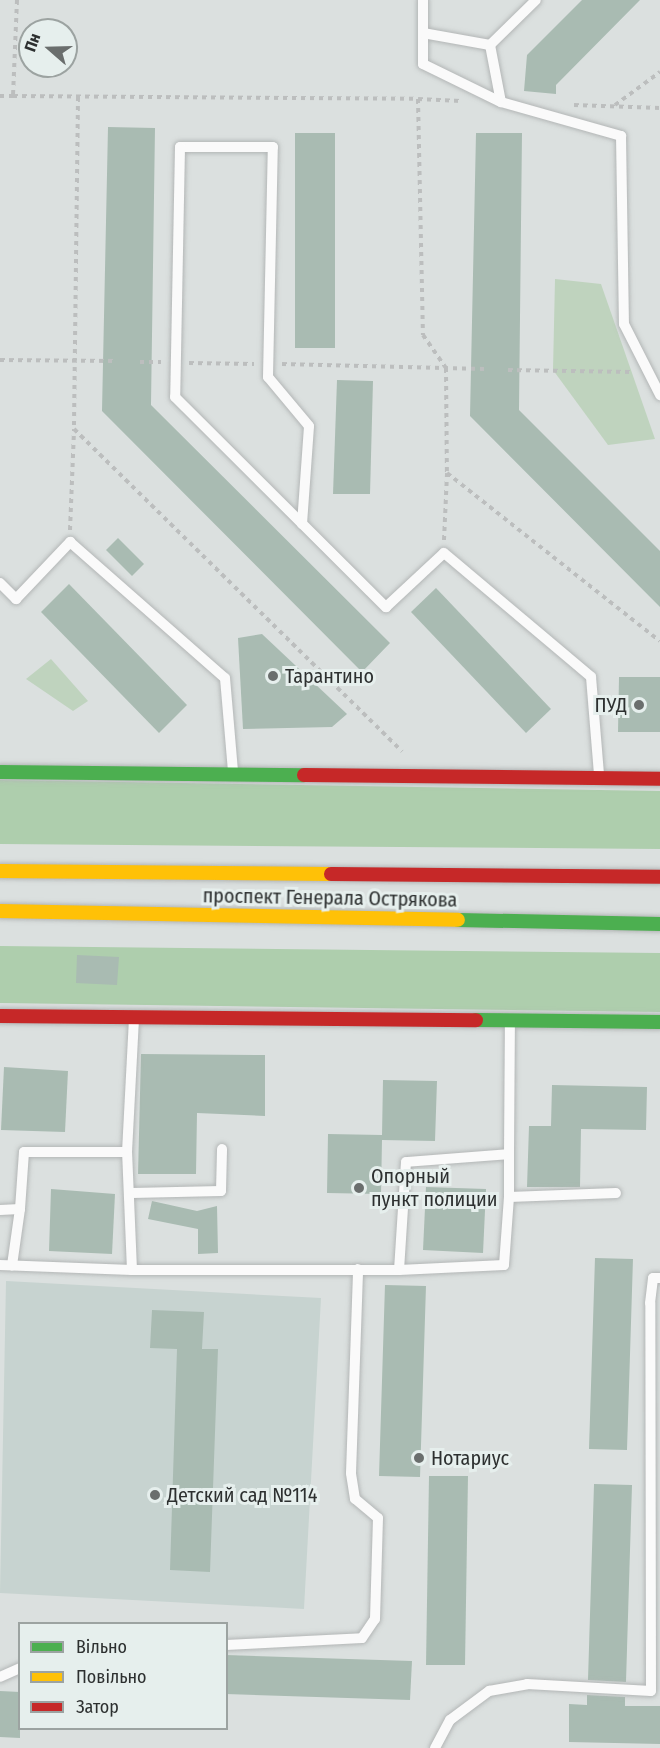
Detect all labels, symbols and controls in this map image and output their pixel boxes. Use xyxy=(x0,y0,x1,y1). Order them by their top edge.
north arrow xyxy=(18,18,78,78)
text: Пн xyxy=(20,31,45,54)
place label: Тарантино xyxy=(285,664,374,688)
marker: Тарантино xyxy=(266,669,280,683)
place label: ПУД xyxy=(595,693,627,717)
marker: ПУД xyxy=(632,698,646,712)
street label: проспект Генерала Острякова xyxy=(202,884,458,912)
place label: Опорный пункт полиции xyxy=(371,1164,497,1211)
marker: Опорный пункт полиции xyxy=(352,1181,366,1195)
place label: Нотариус xyxy=(431,1446,509,1470)
marker: Нотариус xyxy=(412,1451,426,1465)
place label: Детский сад №114 xyxy=(167,1483,317,1507)
marker: Детский сад №114 xyxy=(148,1488,162,1502)
legend xyxy=(18,1622,228,1730)
text: Вільно xyxy=(76,1636,127,1658)
text: Повільно xyxy=(76,1666,147,1688)
text: Затор xyxy=(76,1696,119,1718)

